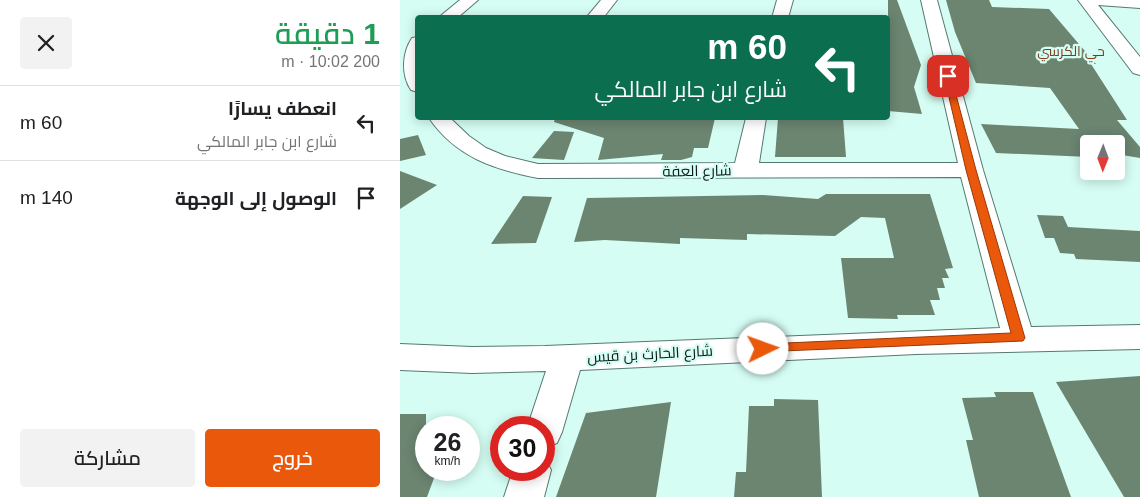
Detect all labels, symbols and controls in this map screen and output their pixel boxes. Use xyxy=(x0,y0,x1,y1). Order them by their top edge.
button: close xyxy=(20,17,72,69)
text: 1 دقيقة xyxy=(275,17,380,50)
text: 60 m xyxy=(707,27,787,66)
icon: left xyxy=(805,35,870,100)
district label: حي الكرسي xyxy=(1037,43,1105,63)
text: 200 m · 10:02 xyxy=(281,53,380,70)
pin xyxy=(927,55,969,97)
icon: arrive xyxy=(934,62,962,90)
text: شارع ابن جابر المالكي xyxy=(594,77,787,102)
text: انعطف يسارًا xyxy=(228,98,337,119)
icon: left xyxy=(352,109,380,137)
text: 60 m xyxy=(20,112,62,133)
text: شارع ابن جابر المالكي xyxy=(197,133,337,150)
north arrow xyxy=(1080,135,1125,180)
map controls xyxy=(1080,135,1125,180)
street label: شارع العفة xyxy=(662,161,732,183)
icon: arrive xyxy=(352,184,380,212)
text: 140 m xyxy=(20,187,73,208)
text: الوصول إلى الوجهة xyxy=(175,188,337,209)
position arrow xyxy=(736,322,788,374)
street label: شارع الحارث بن قيس xyxy=(587,342,713,368)
speed limit sign: 30 xyxy=(490,416,555,481)
text: 26 xyxy=(434,428,461,456)
button: مشاركة xyxy=(20,429,195,487)
button: خروج xyxy=(205,429,380,487)
text: km/h xyxy=(434,454,461,468)

